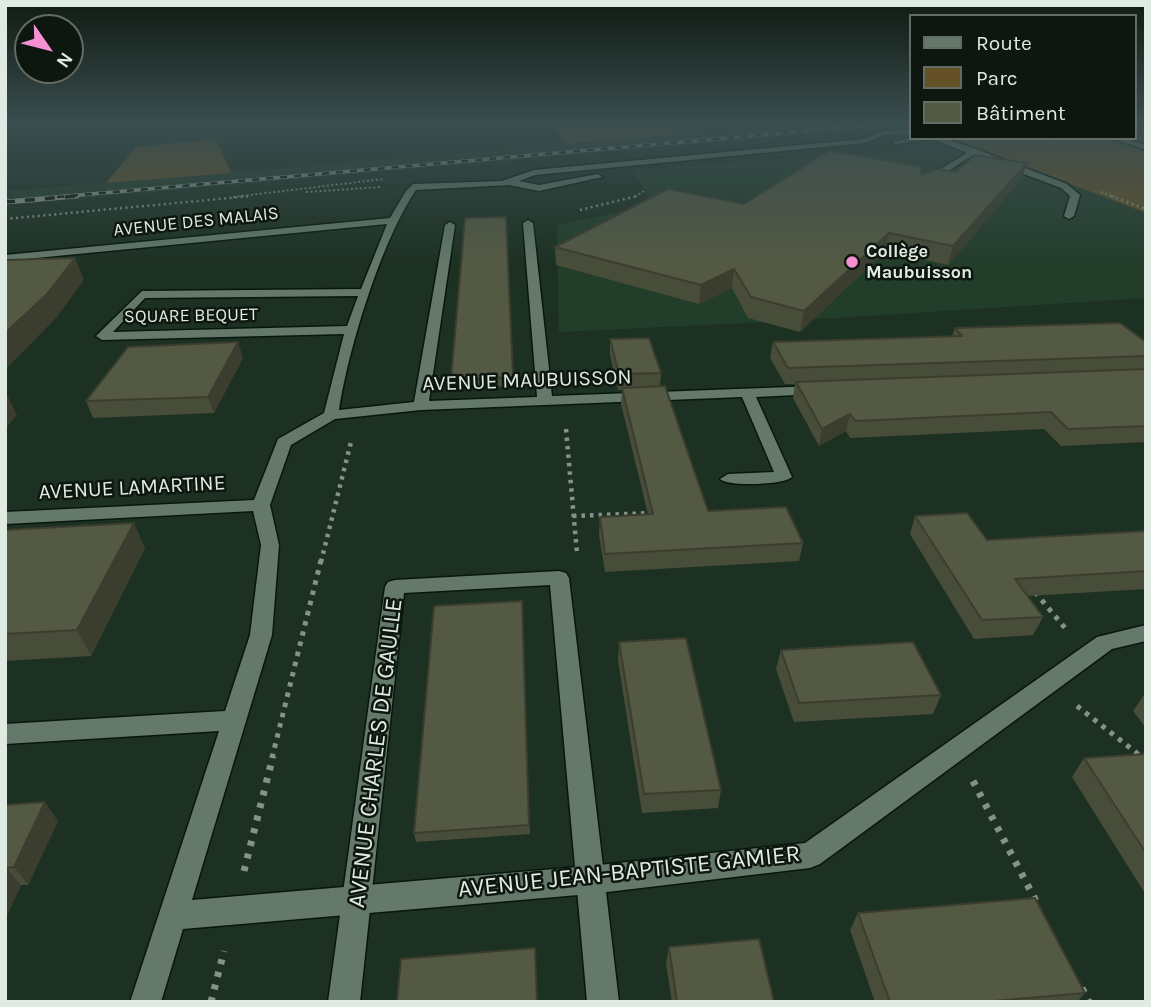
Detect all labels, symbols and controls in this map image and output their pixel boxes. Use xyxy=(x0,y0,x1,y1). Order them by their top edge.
north arrow xyxy=(14,14,84,84)
legend xyxy=(909,14,1137,140)
text: Route xyxy=(976,31,1032,55)
text: N xyxy=(52,48,77,72)
text: Parc xyxy=(976,66,1018,90)
text: Bâtiment xyxy=(976,101,1066,125)
street label: AVENUE DES MALAIS xyxy=(112,203,280,241)
place label: Collège Maubuisson xyxy=(866,241,972,284)
marker: Collège Maubuisson xyxy=(844,254,860,270)
street label: SQUARE BEQUET xyxy=(124,304,258,328)
street label: AVENUE MAUBUISSON xyxy=(422,365,632,397)
street label: AVENUE LAMARTINE xyxy=(38,471,226,505)
street label: AVENUE CHARLES DE GAULLE xyxy=(343,597,409,909)
street label: AVENUE JEAN-BAPTISTE GAMIER xyxy=(456,840,802,904)

